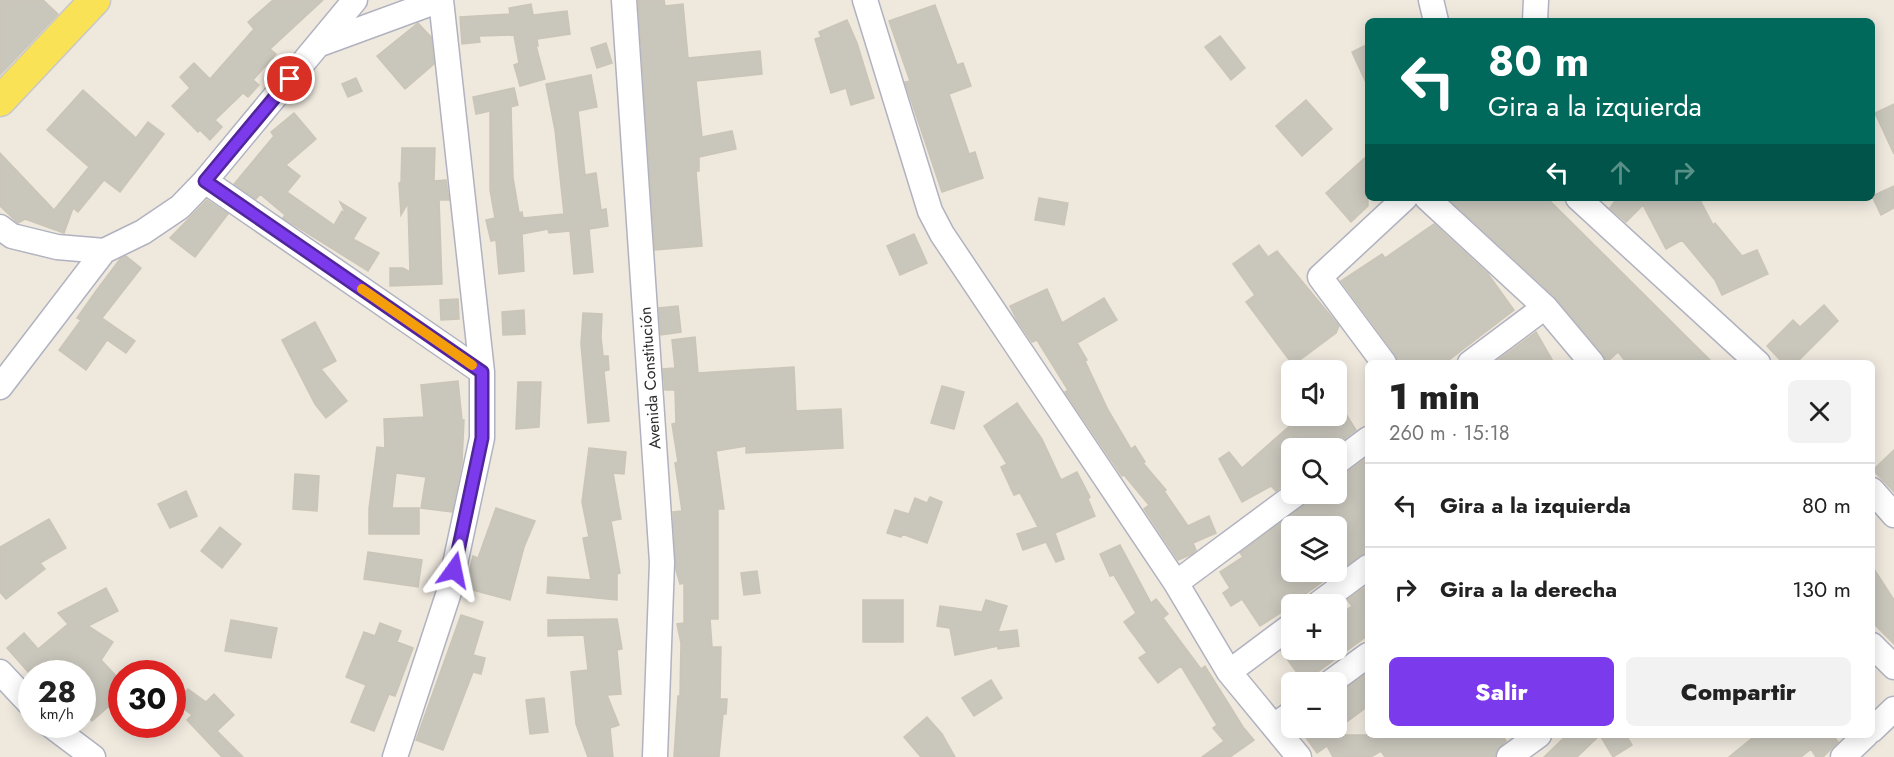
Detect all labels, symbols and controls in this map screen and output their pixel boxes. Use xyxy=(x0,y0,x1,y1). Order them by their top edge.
text: 80 m xyxy=(1488,31,1589,92)
icon: left xyxy=(1389,42,1467,120)
pin xyxy=(264,53,315,104)
icon: arrive xyxy=(273,62,306,95)
text: Gira a la izquierda xyxy=(1488,87,1702,126)
icon: left xyxy=(1541,156,1574,189)
icon: ahead xyxy=(1604,156,1637,189)
icon: right xyxy=(1667,156,1700,189)
street label: Avenida Constitución xyxy=(634,306,666,450)
map controls xyxy=(1281,360,1347,738)
button: sound xyxy=(1281,360,1347,426)
text: 1 min xyxy=(1389,370,1480,422)
button: close xyxy=(1788,380,1851,443)
text: 260 m · 15:18 xyxy=(1389,419,1510,448)
button: search xyxy=(1281,438,1347,504)
icon: left xyxy=(1389,489,1422,522)
text: Gira a la izquierda xyxy=(1440,489,1631,521)
text: 80 m xyxy=(1802,489,1851,521)
button: layers xyxy=(1281,516,1347,582)
position arrow xyxy=(422,538,486,602)
icon: right xyxy=(1389,573,1422,606)
text: Gira a la derecha xyxy=(1440,573,1617,605)
text: 130 m xyxy=(1792,573,1851,605)
button: + xyxy=(1281,594,1347,660)
button: Salir xyxy=(1389,657,1614,726)
button: Compartir xyxy=(1626,657,1851,726)
speed limit sign: 30 xyxy=(108,660,186,738)
text: 28 xyxy=(38,670,76,713)
button: − xyxy=(1281,672,1347,738)
text: km/h xyxy=(40,703,74,725)

